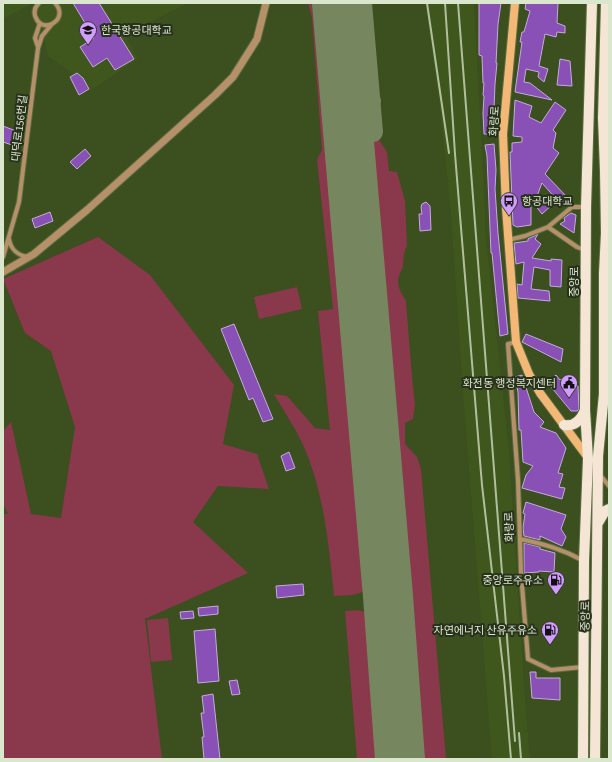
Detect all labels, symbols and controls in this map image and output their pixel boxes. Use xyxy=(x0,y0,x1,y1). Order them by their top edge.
school or university icon: 한국항공대학교 xyxy=(78,20,98,45)
place label: 한국항공대학교 xyxy=(101,23,172,38)
street label: 대덕로156번길 xyxy=(8,94,31,162)
street label: 화랑로 xyxy=(486,105,503,137)
bus stop icon: 항공대학교 xyxy=(499,191,519,216)
place label: 항공대학교 xyxy=(522,194,573,209)
street label: 중앙로 xyxy=(567,267,582,297)
public building icon: 화전동 행정복지센터 xyxy=(559,373,579,398)
place label: 화전동 행정복지센터 xyxy=(463,376,556,391)
street label: 화랑로 xyxy=(501,512,518,542)
fuel station icon: 중앙로주유소 xyxy=(546,570,566,595)
place label: 중앙로주유소 xyxy=(482,573,543,588)
street label: 중앙로 xyxy=(578,601,593,631)
fuel station icon: 자연에너지 산유주유소 xyxy=(540,620,560,645)
place label: 자연에너지 산유주유소 xyxy=(434,623,537,638)

